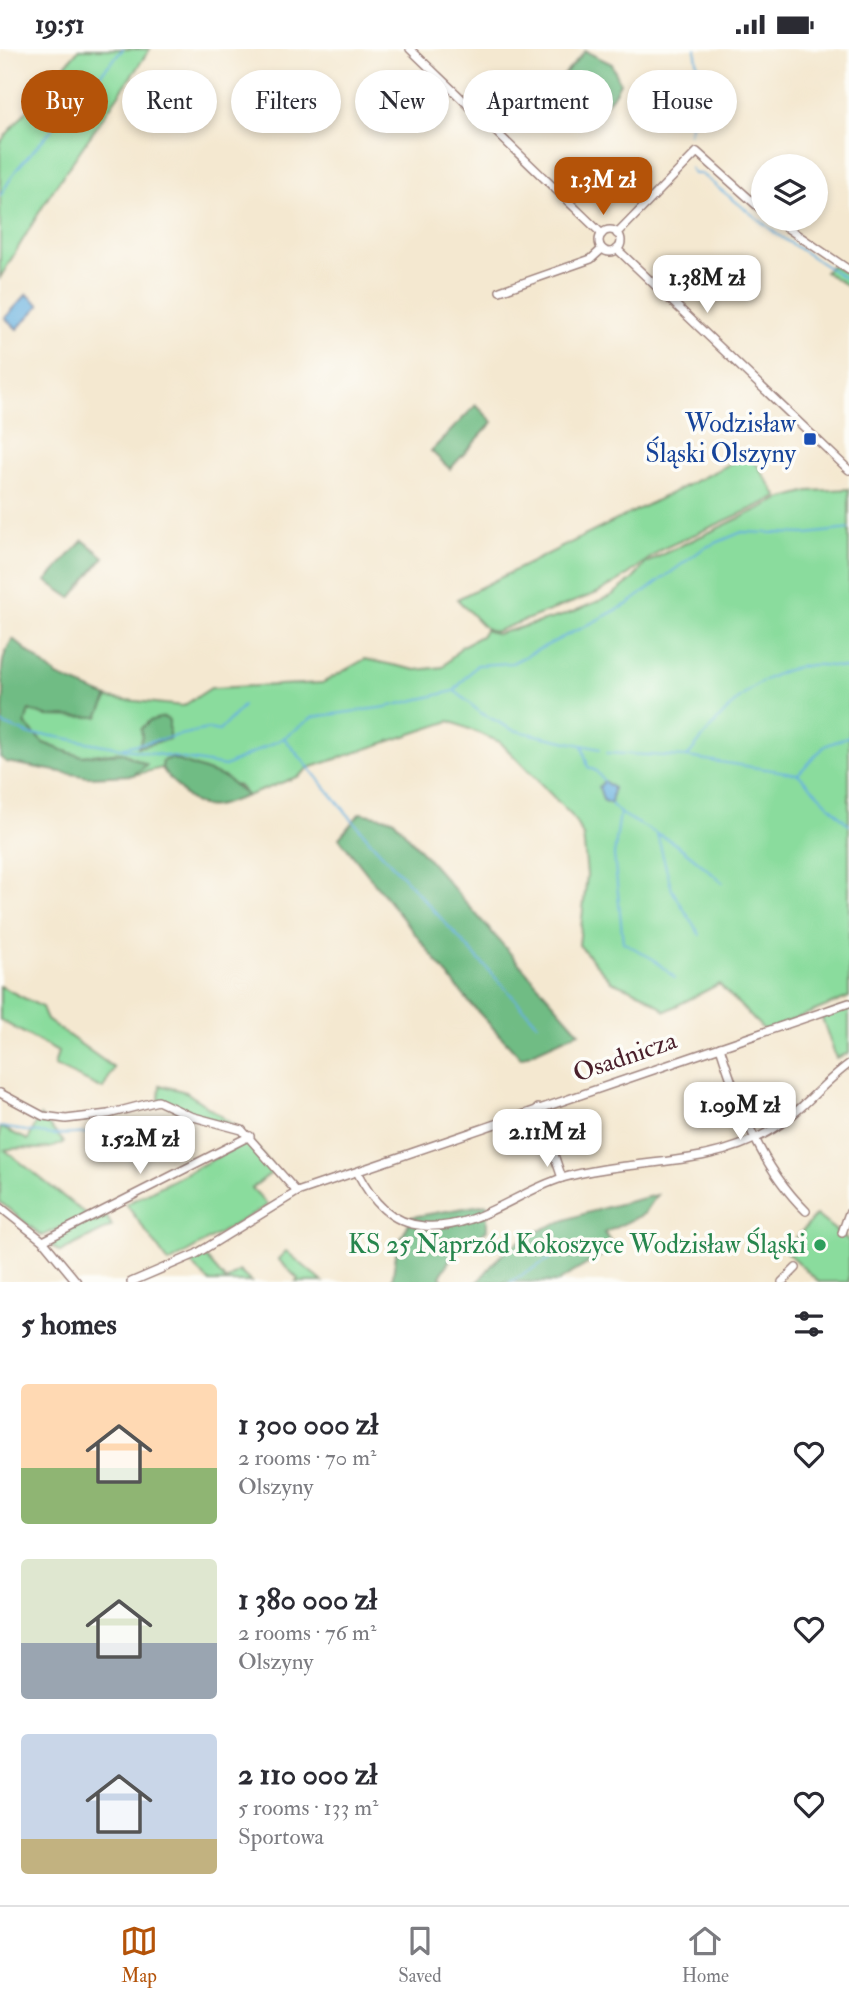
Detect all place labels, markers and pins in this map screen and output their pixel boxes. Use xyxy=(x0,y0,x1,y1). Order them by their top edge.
pin: 1.3M zł xyxy=(538,157,668,217)
pin: 1.38M zł xyxy=(635,255,779,315)
place label: Wodzisław Śląski Olszyny xyxy=(645,408,797,470)
marker: Wodzisław Śląski Olszyny xyxy=(802,431,818,447)
pin: 1.09M zł xyxy=(668,1083,812,1142)
pin: 2.11M zł xyxy=(475,1109,619,1169)
pin: 1.52M zł xyxy=(68,1117,212,1176)
place label: KS 25 Naprzód Kokoszyce Wodzisław Śląski xyxy=(348,1227,806,1262)
marker: KS 25 Naprzód Kokoszyce Wodzisław Śląski xyxy=(812,1237,828,1253)

